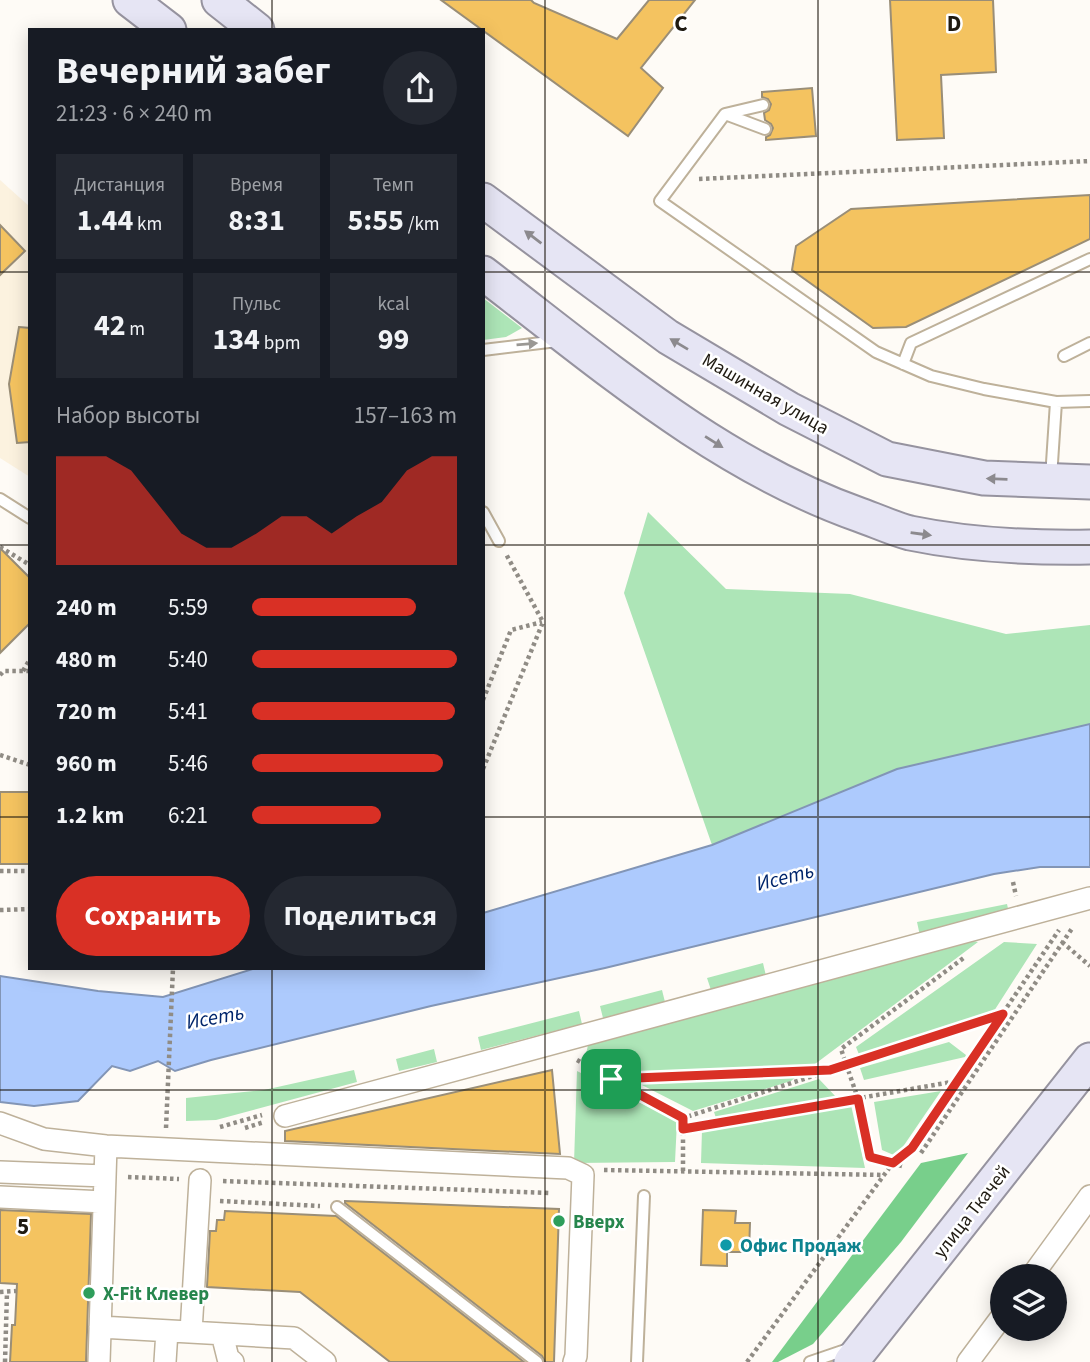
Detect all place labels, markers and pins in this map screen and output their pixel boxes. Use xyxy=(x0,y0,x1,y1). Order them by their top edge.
pin xyxy=(581,1049,641,1109)
place label: Вверх xyxy=(573,1209,625,1236)
marker: Вверх xyxy=(551,1213,567,1229)
place label: Офис Продаж xyxy=(740,1233,862,1260)
marker: Офис Продаж xyxy=(718,1237,734,1253)
place label: X-Fit Клевер xyxy=(103,1281,209,1308)
marker: X-Fit Клевер xyxy=(81,1285,97,1301)

